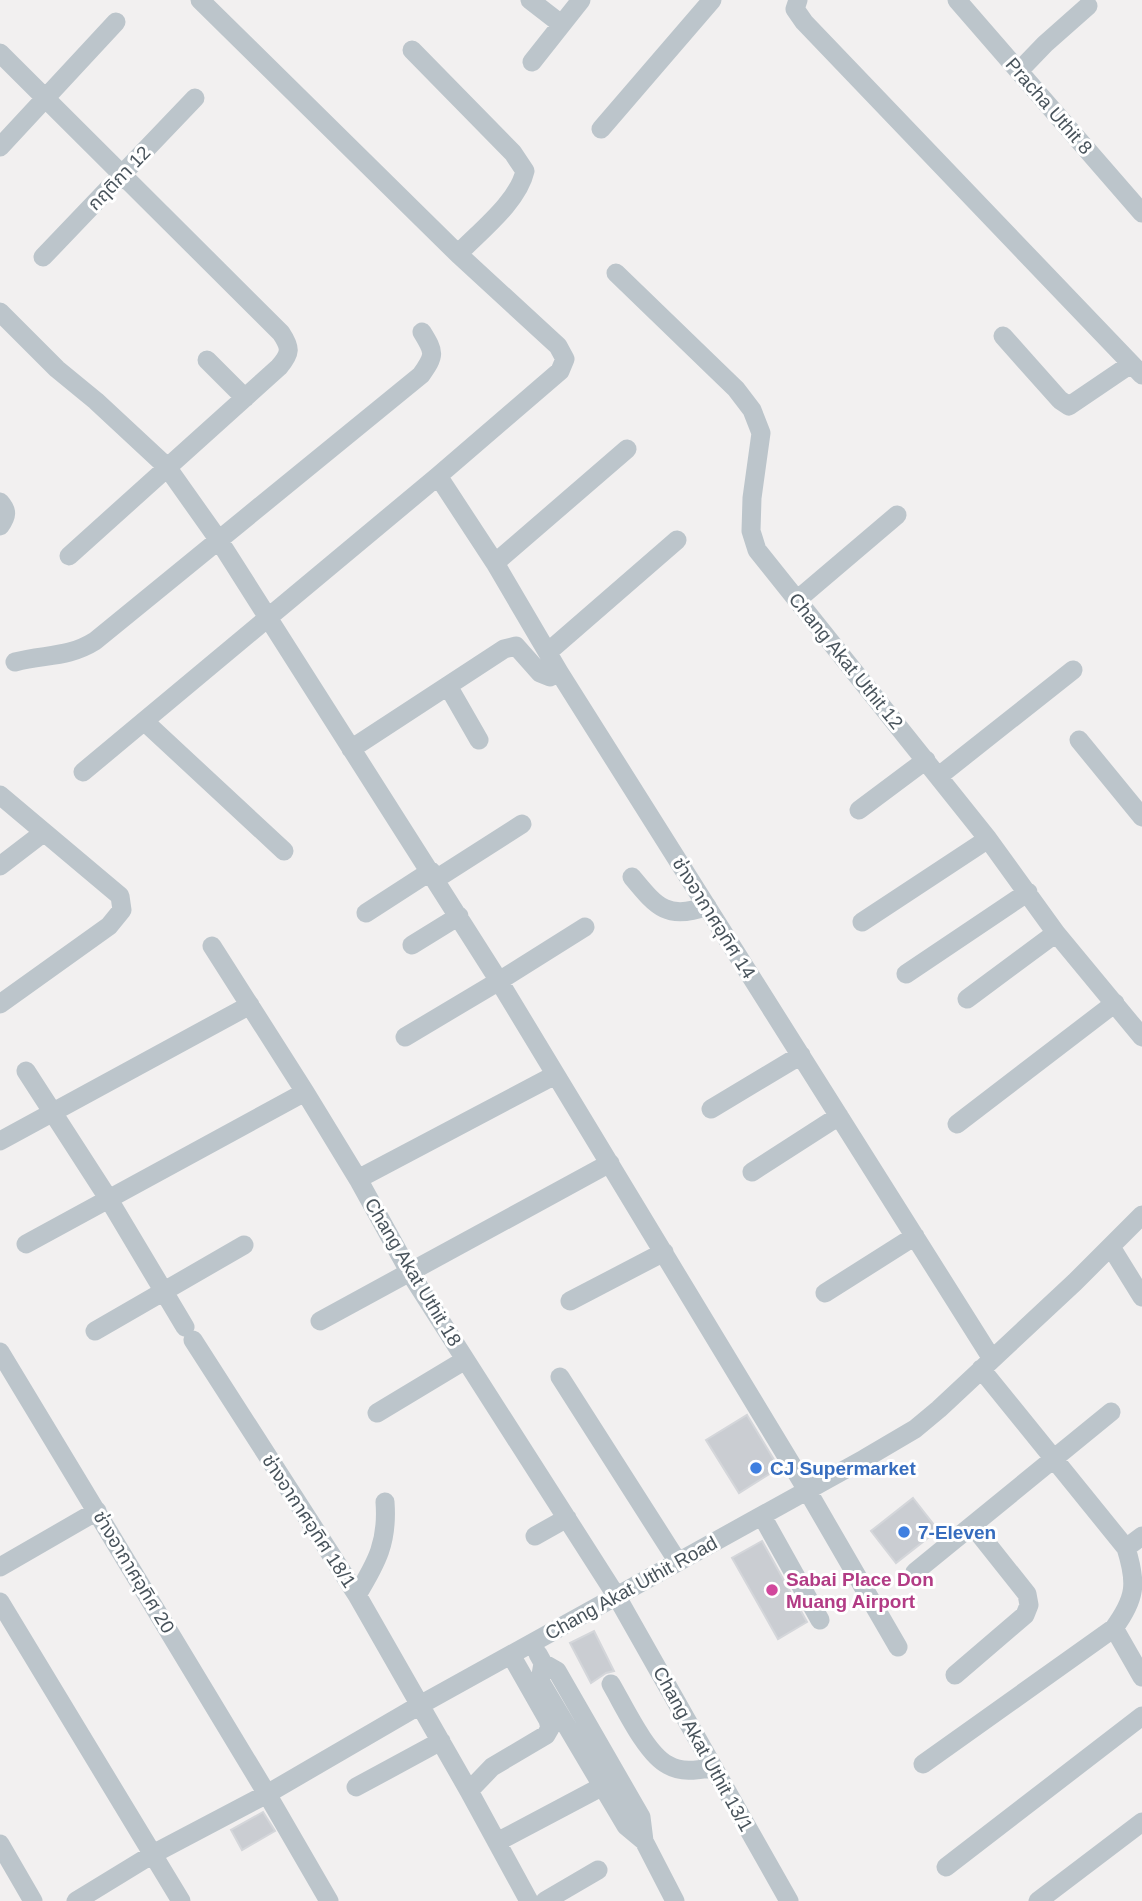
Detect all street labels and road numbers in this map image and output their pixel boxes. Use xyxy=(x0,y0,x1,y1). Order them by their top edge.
street label: Pracha Uthit 8 xyxy=(1002,54,1096,158)
street label: กฤติกา 12 xyxy=(84,142,154,214)
street label: Chang Akat Uthit 12 xyxy=(785,589,907,733)
street label: ช่างอากาศอุทิศ 14 xyxy=(667,853,761,983)
street label: Chang Akat Uthit 18 xyxy=(360,1194,466,1350)
street label: ช่างอากาศอุทิศ 18/1 xyxy=(257,1450,361,1592)
street label: ช่างอากาศอุทิศ 20 xyxy=(88,1507,180,1637)
street label: Chang Akat Uthit Road xyxy=(541,1532,721,1644)
street label: Chang Akat Uthit 13/1 xyxy=(649,1663,757,1835)

